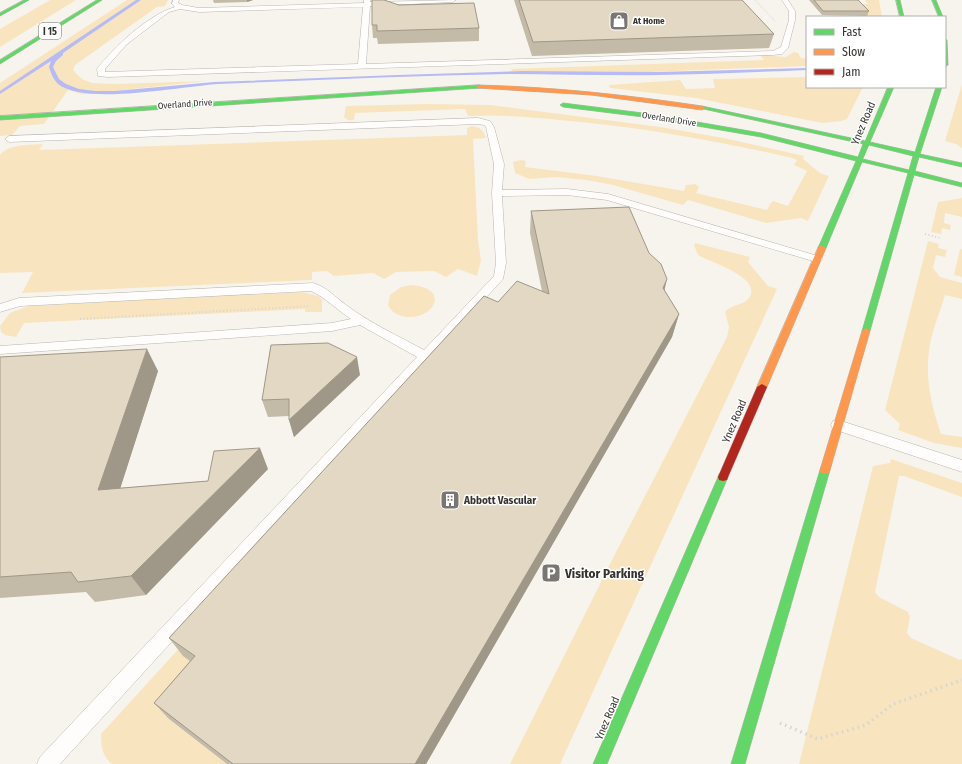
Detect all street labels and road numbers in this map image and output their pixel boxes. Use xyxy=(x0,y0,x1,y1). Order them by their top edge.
road number: I 15 xyxy=(39,23,61,39)
street label: Overland Drive xyxy=(157,97,213,111)
street label: Ynez Road xyxy=(849,100,878,147)
street label: Overland Drive xyxy=(641,110,697,128)
street label: Ynez Road xyxy=(720,398,749,445)
street label: Ynez Road xyxy=(593,695,622,742)

